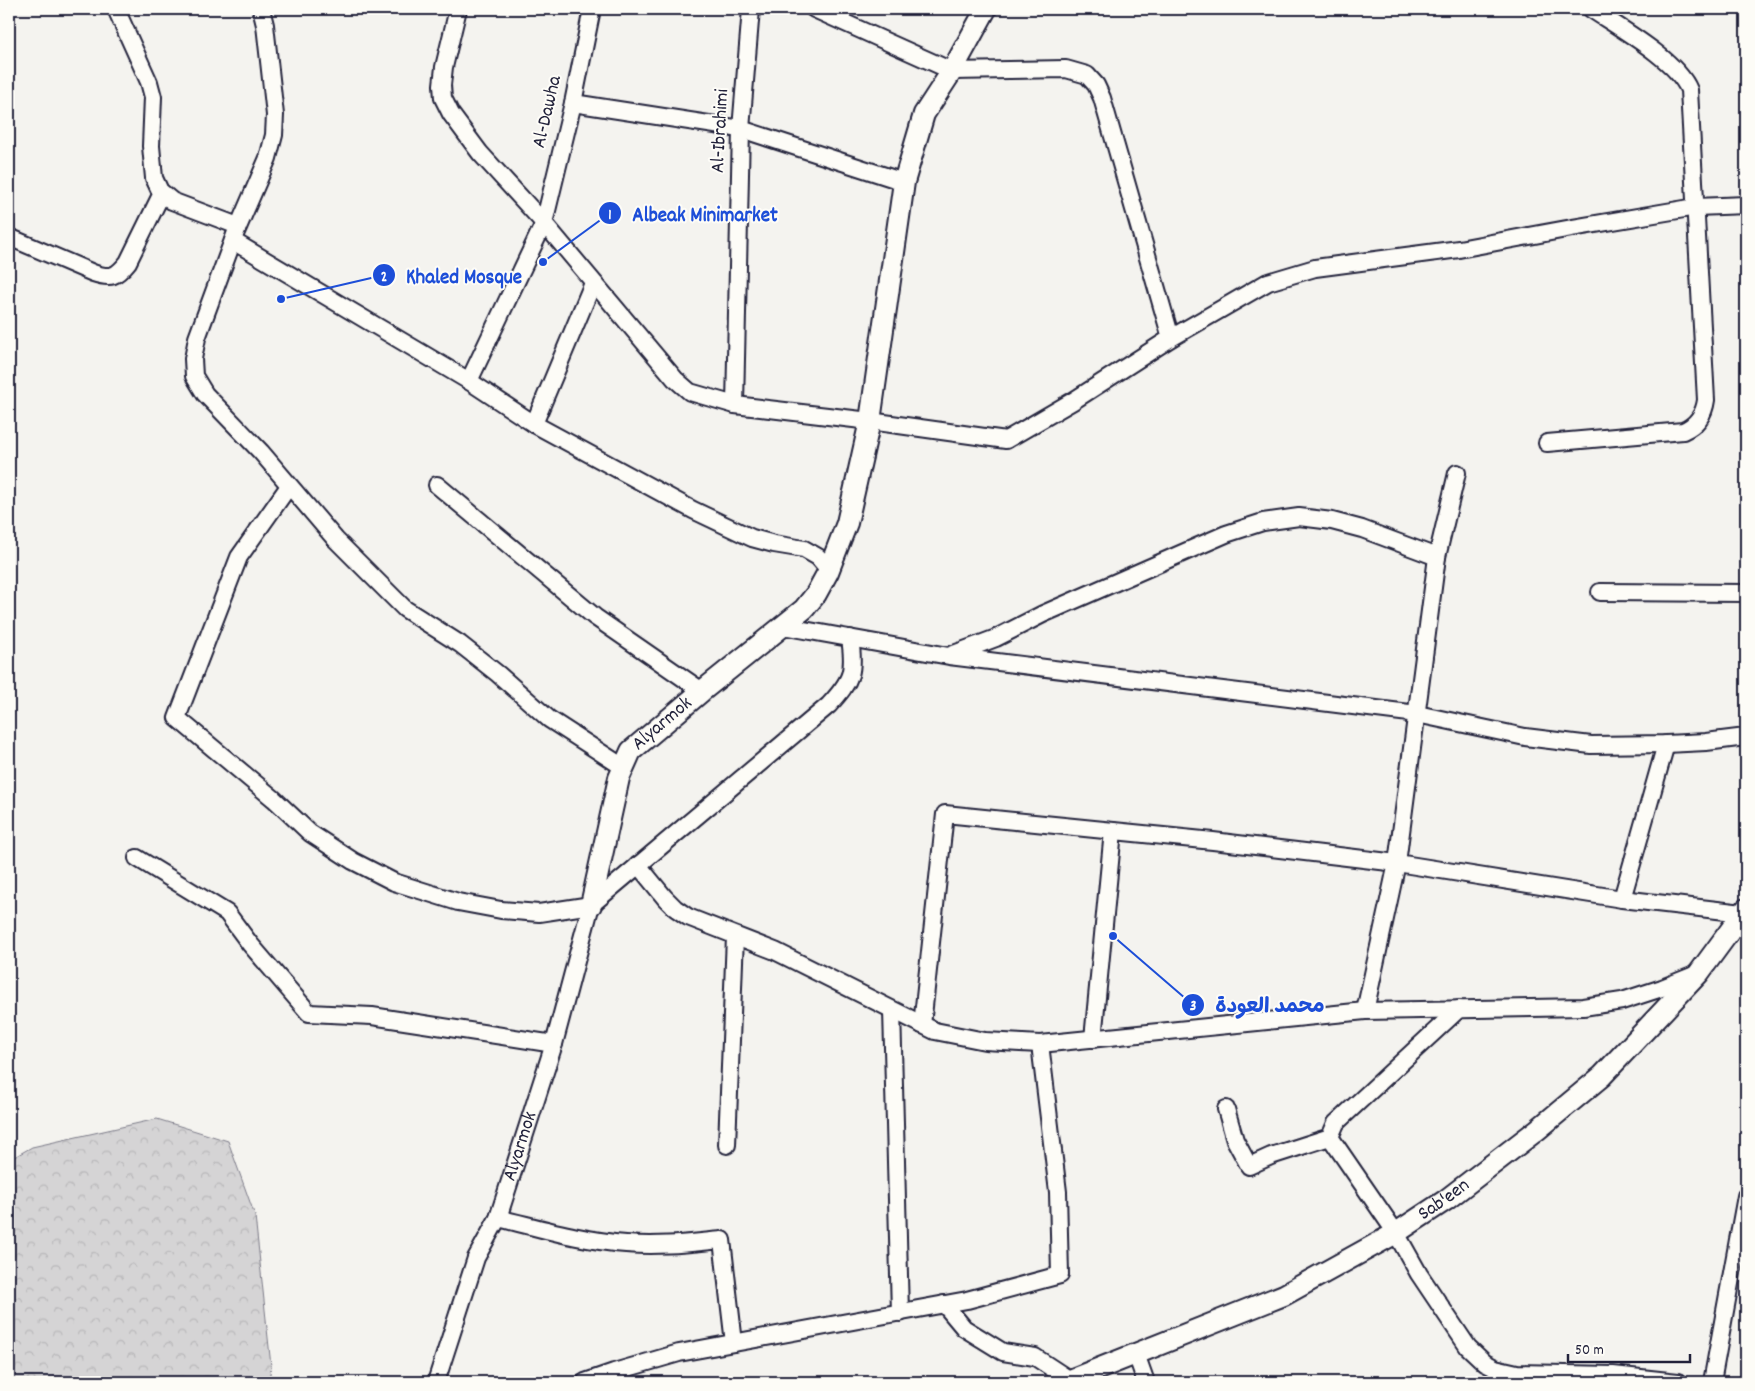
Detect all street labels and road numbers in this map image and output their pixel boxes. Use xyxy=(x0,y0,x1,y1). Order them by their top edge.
street label: Al-Dawha xyxy=(526,72,570,151)
street label: Al-Ibrahimi xyxy=(705,88,737,174)
street label: Alyarmok xyxy=(626,691,699,758)
street label: Alyarmok xyxy=(497,1108,545,1185)
street label: Sab'een xyxy=(1413,1172,1476,1228)

